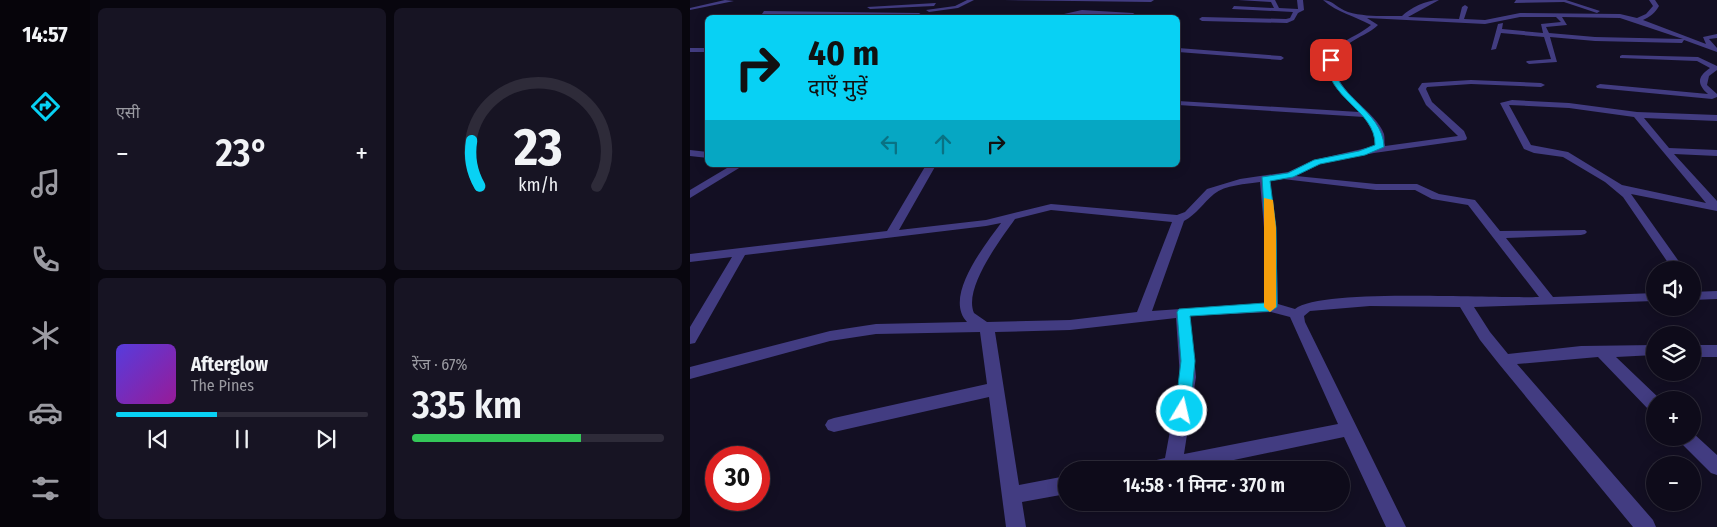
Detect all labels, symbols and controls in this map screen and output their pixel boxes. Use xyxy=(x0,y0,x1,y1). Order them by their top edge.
text: 14:57 xyxy=(22,21,68,48)
text: 40 m xyxy=(808,32,879,74)
icon: right xyxy=(725,35,790,100)
pin xyxy=(1310,39,1352,81)
icon: arrive xyxy=(1317,46,1345,74)
text: दाएँ मुड़ें xyxy=(808,74,868,101)
icon: directions xyxy=(28,89,63,124)
text: एसी xyxy=(116,103,140,122)
text: 23 xyxy=(513,116,562,179)
text: 23° xyxy=(215,130,268,176)
icon: left xyxy=(876,130,904,158)
icon: ahead xyxy=(929,130,957,158)
icon: right xyxy=(982,130,1010,158)
text: − xyxy=(116,137,129,170)
text: + xyxy=(355,137,368,170)
icon: music xyxy=(28,166,63,201)
text: km/h xyxy=(518,174,558,196)
icon: phone xyxy=(28,242,63,277)
map controls xyxy=(1646,261,1701,511)
button: sound xyxy=(1646,261,1701,316)
icon: climate xyxy=(28,318,63,353)
button: layers xyxy=(1646,326,1701,381)
text: Afterglow xyxy=(191,353,268,376)
text: रेंज · 67% xyxy=(412,355,468,374)
text: The Pines xyxy=(191,376,254,395)
text: 335 km xyxy=(412,382,522,428)
position arrow xyxy=(1155,384,1207,436)
button: + xyxy=(1646,391,1701,446)
icon: car xyxy=(28,395,63,430)
icon: previous xyxy=(144,425,172,453)
icon: pause xyxy=(228,425,256,453)
icon: next xyxy=(312,425,340,453)
speed limit sign: 30 xyxy=(705,446,770,511)
button: − xyxy=(1646,456,1701,511)
icon: filters xyxy=(28,471,63,506)
text: 14:58 · 1 मिनट · 370 m xyxy=(1123,474,1285,497)

